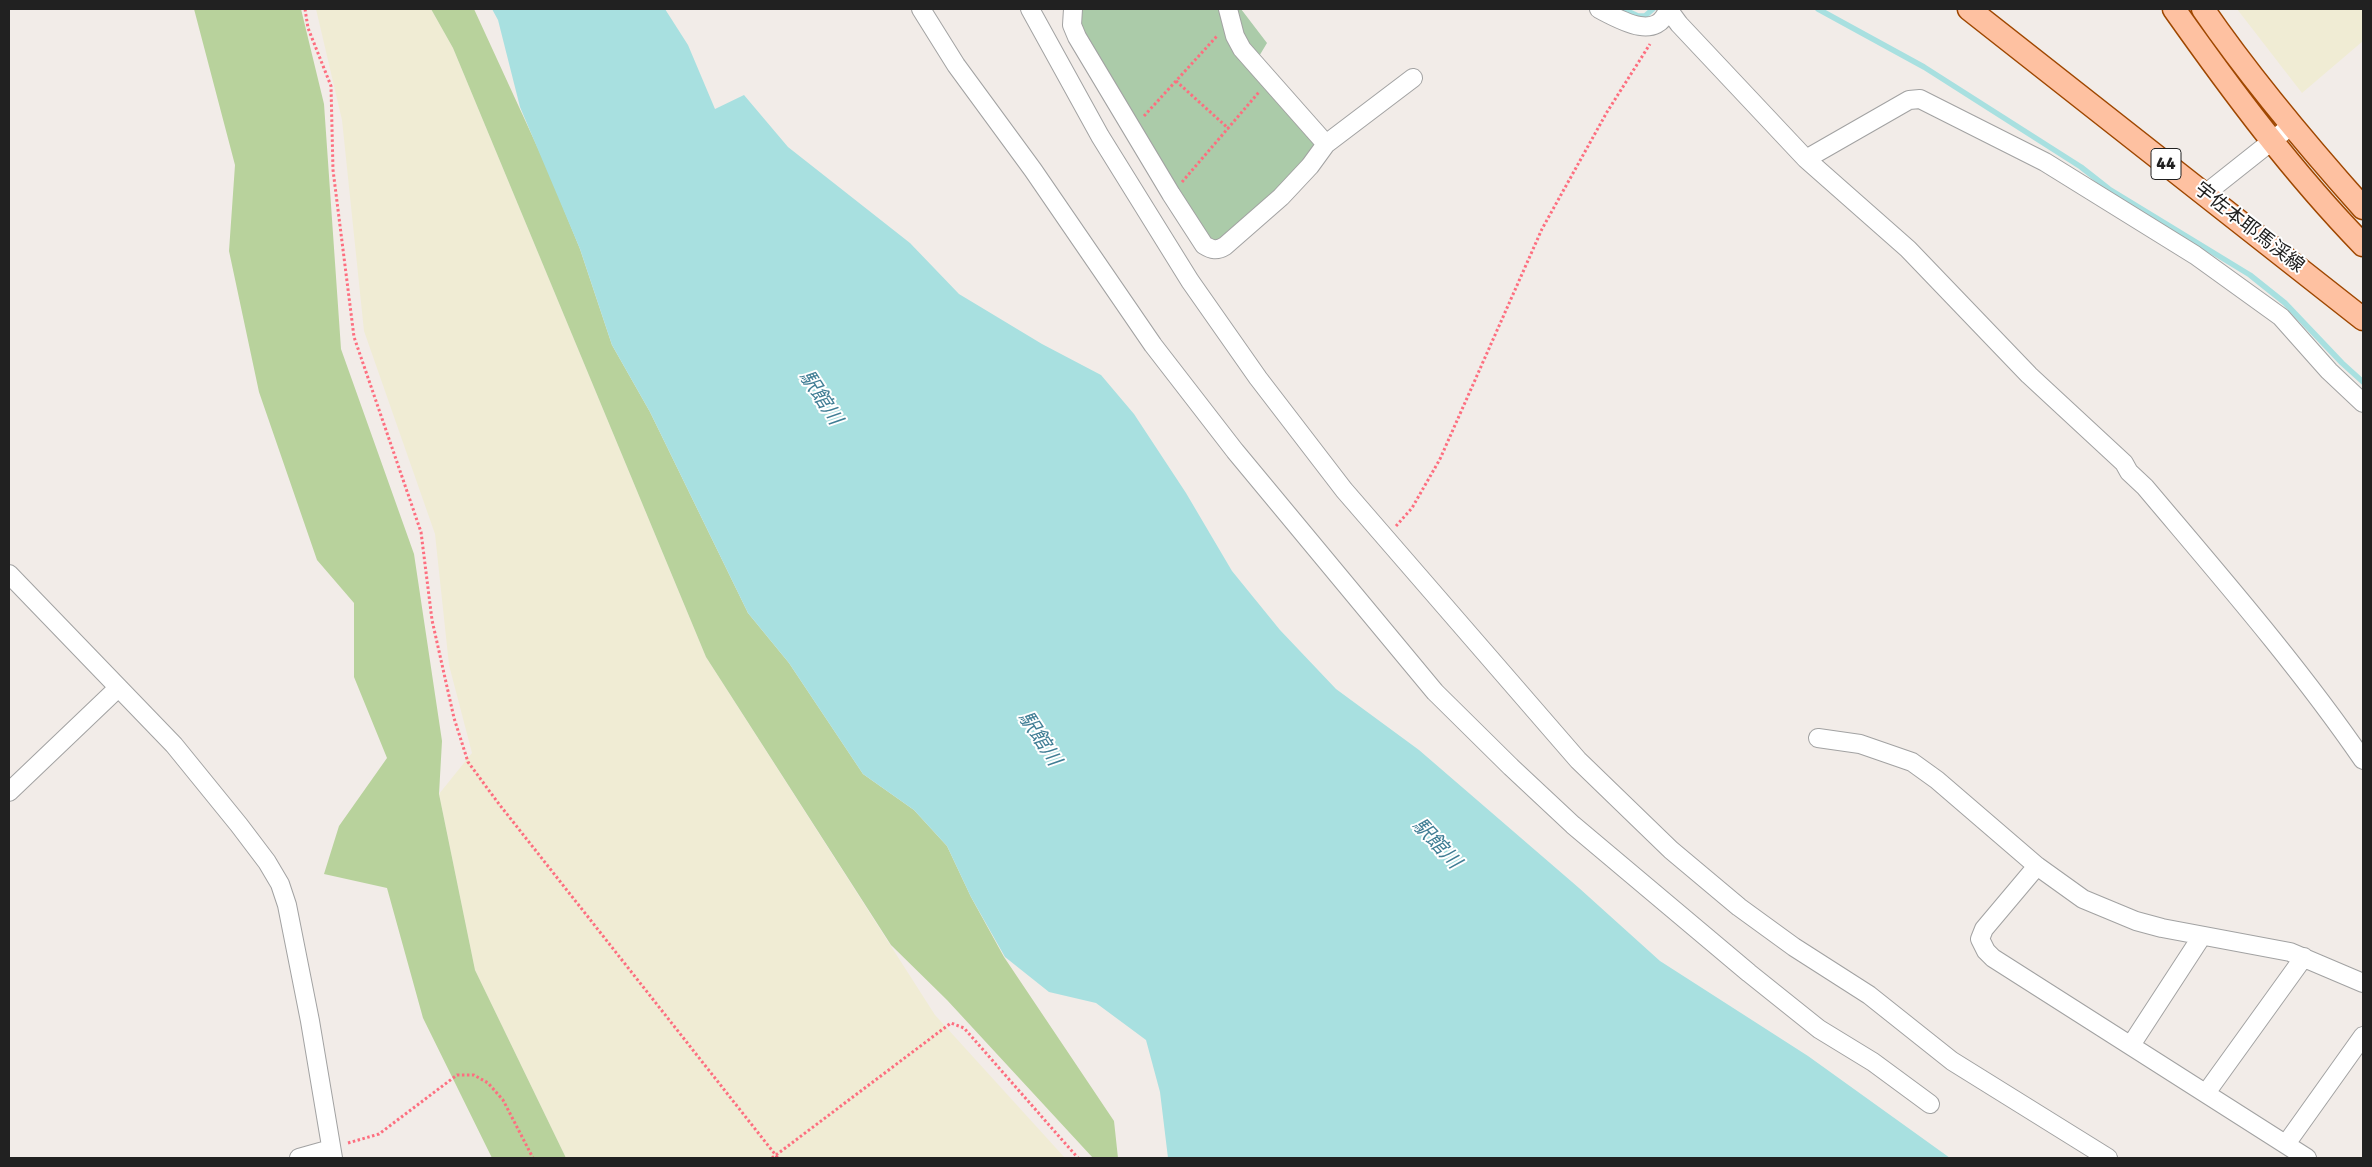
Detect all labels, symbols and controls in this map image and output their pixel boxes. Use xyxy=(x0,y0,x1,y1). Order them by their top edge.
road number: 44 xyxy=(2151,148,2181,180)
street label: 宇佐本耶馬渓線 xyxy=(2190,178,2308,278)
water label: 駅館川 xyxy=(794,366,846,430)
water label: 駅館川 xyxy=(1013,707,1065,771)
water label: 駅館川 xyxy=(1407,814,1465,874)

